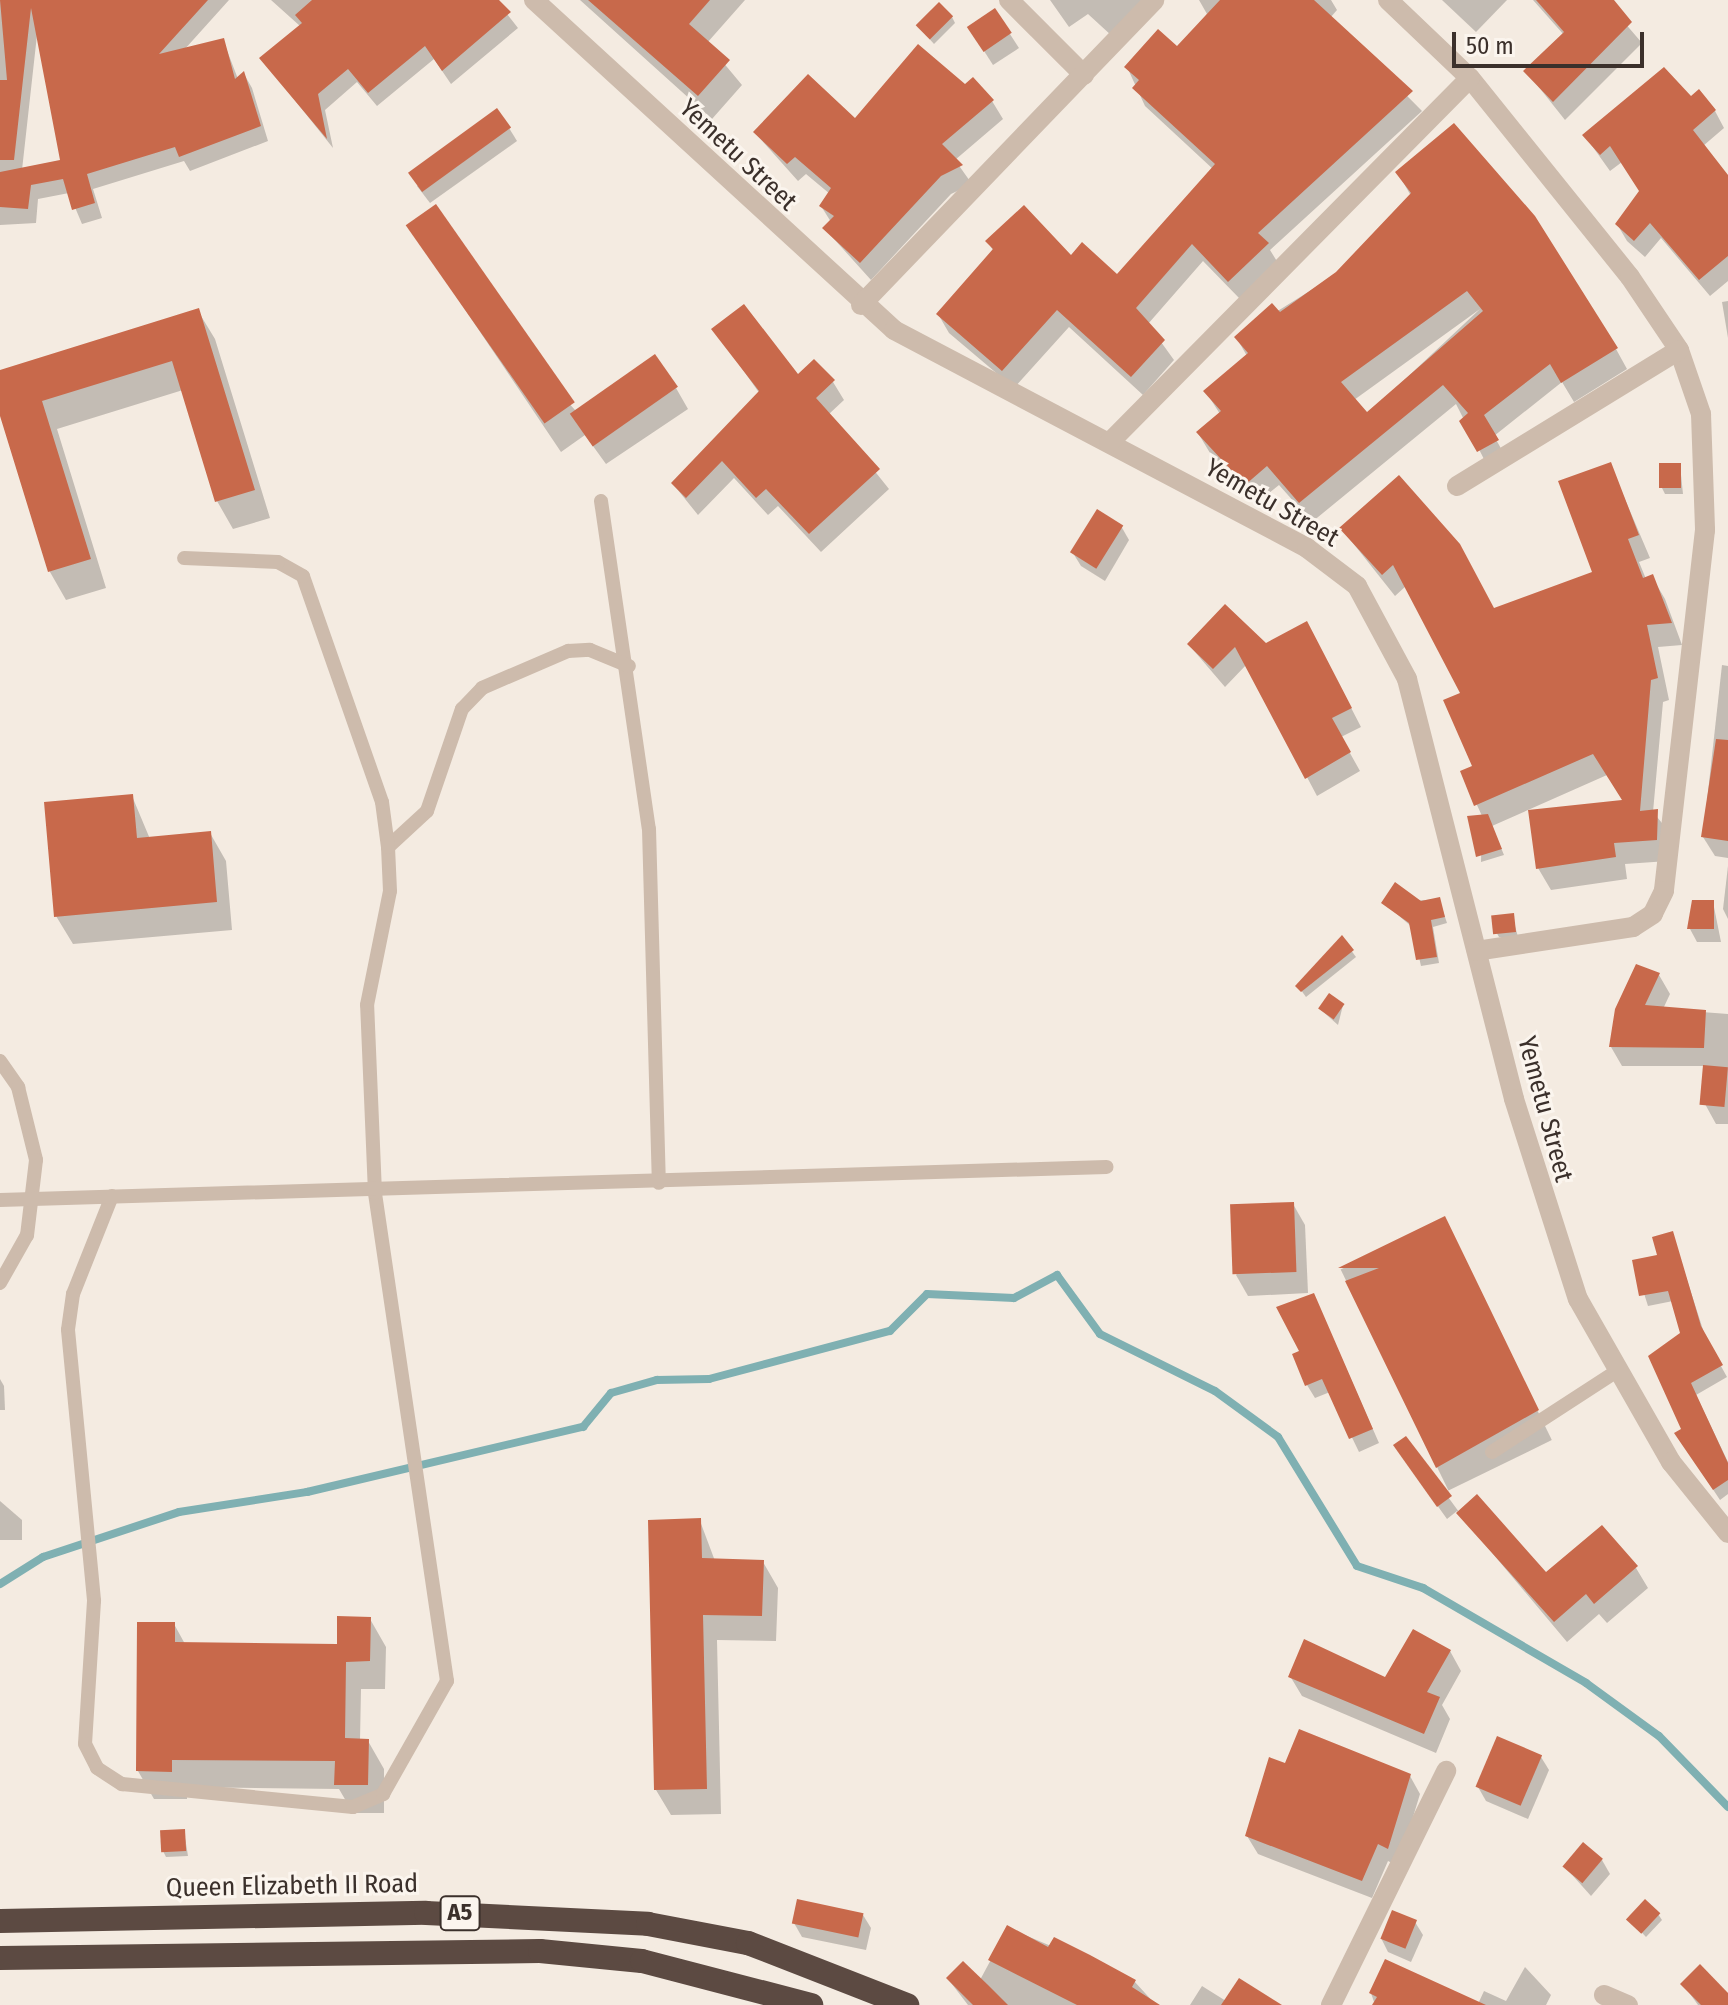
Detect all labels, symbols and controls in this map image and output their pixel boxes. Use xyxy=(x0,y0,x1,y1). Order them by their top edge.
scale bar xyxy=(1456,16,1648,66)
text: 50 m xyxy=(1466,32,1514,60)
street label: Yemetu Street xyxy=(673,93,803,217)
street label: Yemetu Street xyxy=(1200,452,1344,554)
street label: Yemetu Street xyxy=(1511,1033,1579,1185)
street label: Queen Elizabeth II Road xyxy=(166,1868,418,1904)
road number: A5 xyxy=(438,1893,482,1933)

